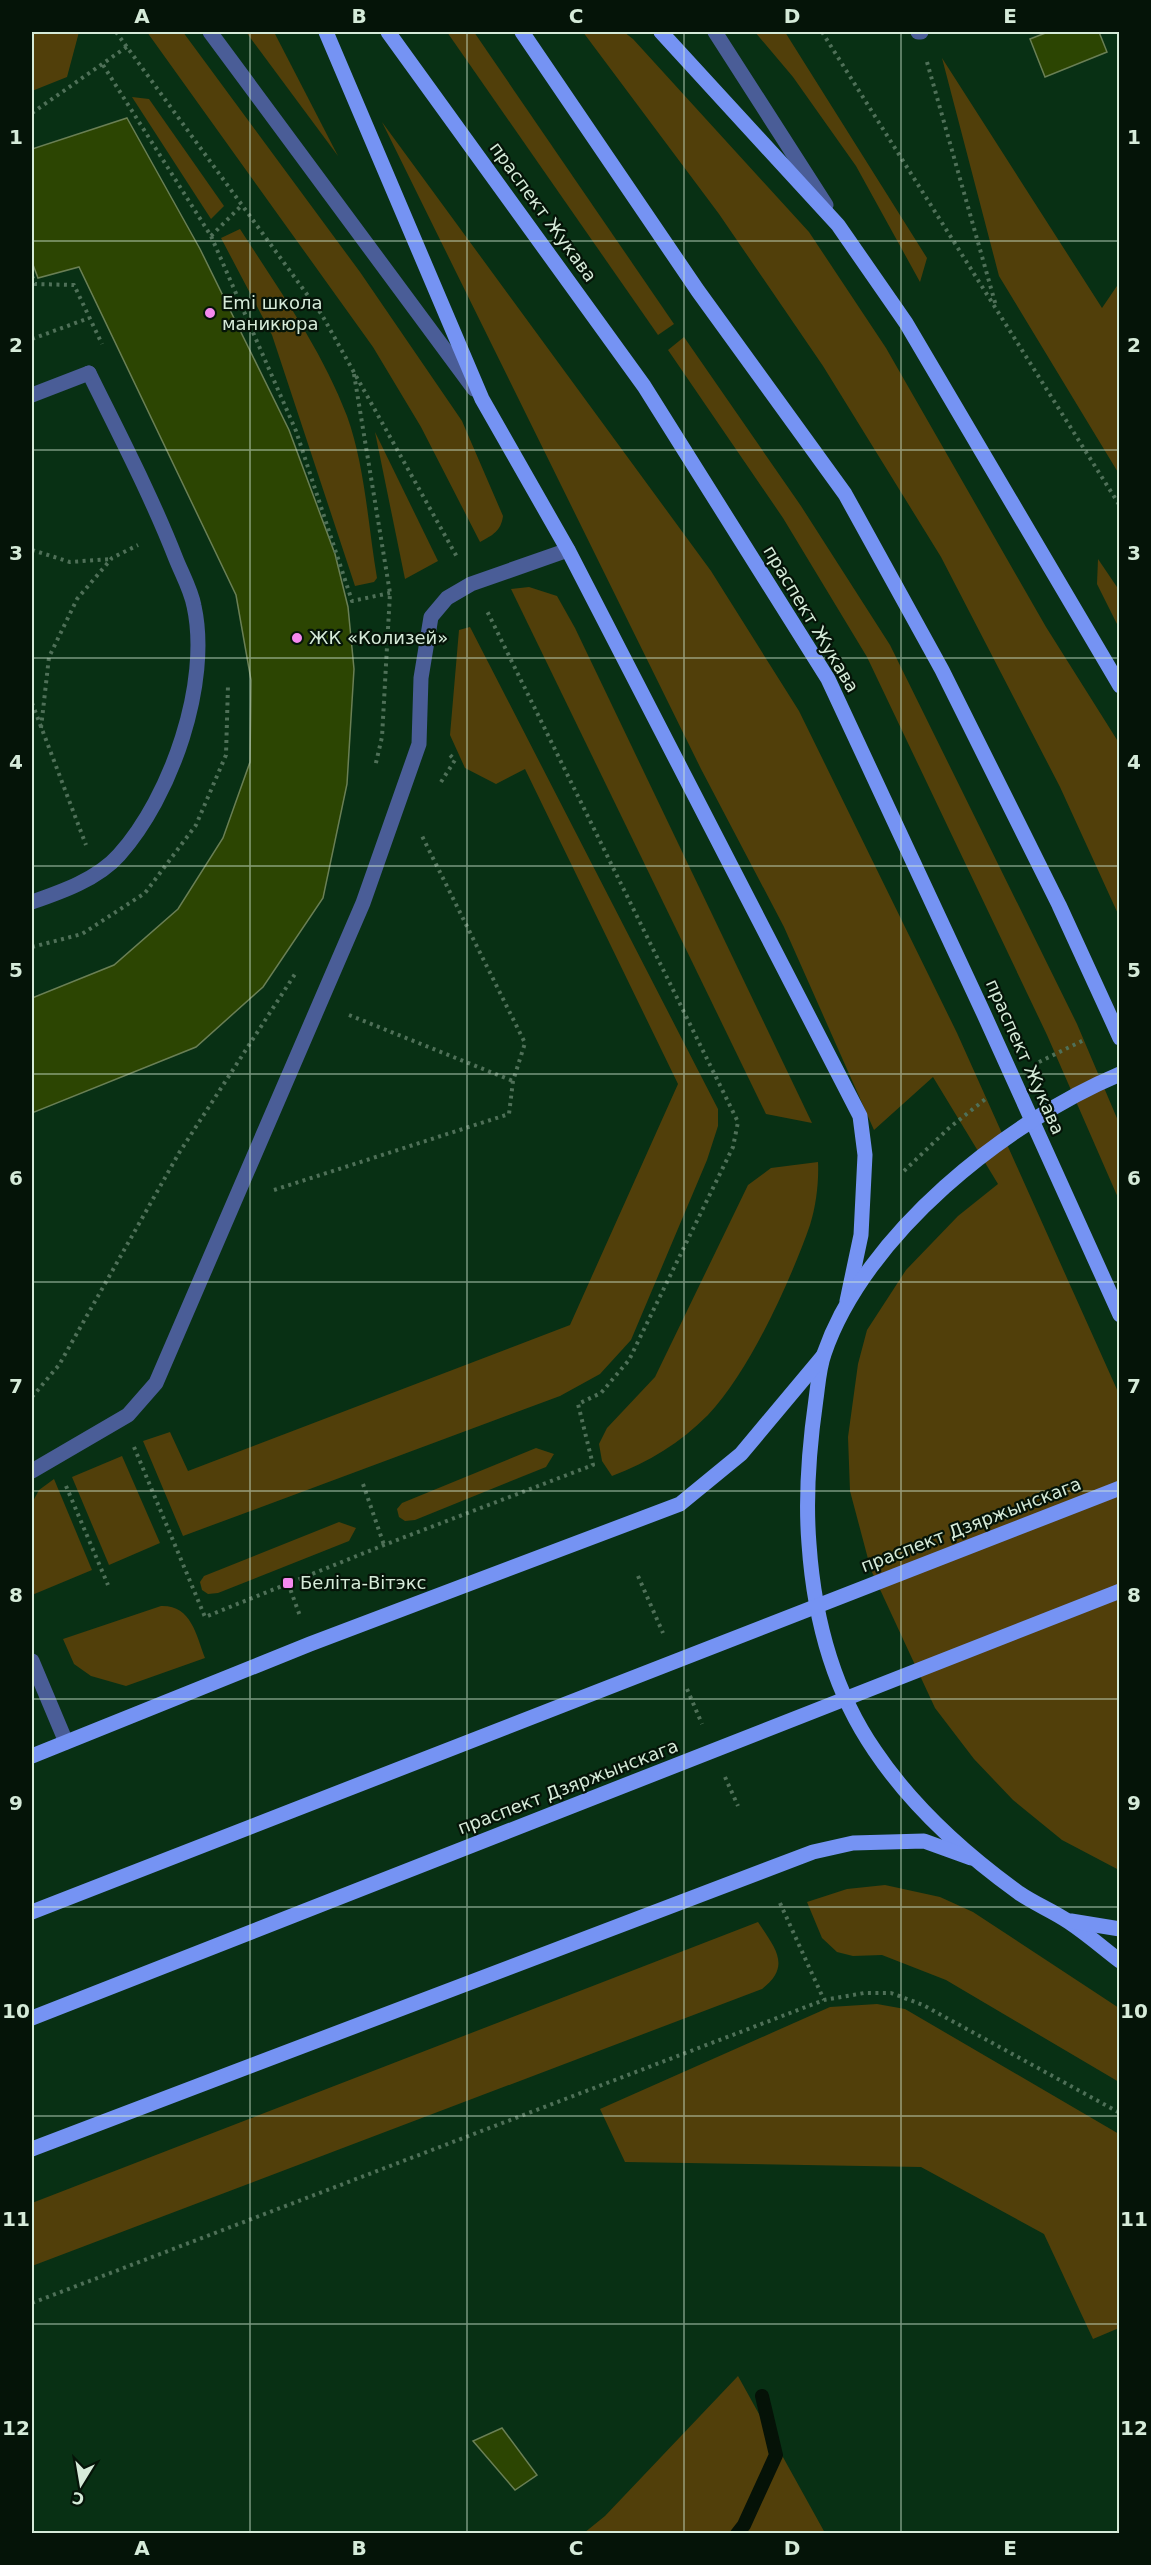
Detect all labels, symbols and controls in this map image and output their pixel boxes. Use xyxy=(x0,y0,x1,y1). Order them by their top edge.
text: A xyxy=(134,4,150,28)
text: B xyxy=(351,4,367,28)
text: C xyxy=(569,4,583,28)
text: D xyxy=(784,4,800,28)
text: E xyxy=(1003,4,1017,28)
text: 1 xyxy=(9,125,23,149)
text: 1 xyxy=(1127,125,1141,149)
street label: праспект Жукава xyxy=(486,138,601,286)
place label: Emi школа маникюра xyxy=(222,292,323,334)
marker: Emi школа маникюра xyxy=(203,306,217,320)
text: 2 xyxy=(9,333,23,357)
text: 2 xyxy=(1127,333,1141,357)
text: 3 xyxy=(9,541,23,565)
street label: праспект Жукава xyxy=(759,541,864,696)
text: 3 xyxy=(1127,541,1141,565)
place label: ЖК «Колизей» xyxy=(309,627,448,648)
marker: ЖК «Колизей» xyxy=(290,631,304,645)
text: 4 xyxy=(9,750,23,774)
text: 4 xyxy=(1127,750,1141,774)
text: 5 xyxy=(9,958,23,982)
text: 5 xyxy=(1127,958,1141,982)
street label: праспект Жукава xyxy=(982,976,1069,1138)
text: 6 xyxy=(9,1166,23,1190)
text: 6 xyxy=(1127,1166,1141,1190)
text: 7 xyxy=(9,1374,23,1398)
text: 7 xyxy=(1127,1374,1141,1398)
street label: праспект Дзяржынскага xyxy=(858,1473,1084,1576)
place label: Беліта-Вітэкс xyxy=(300,1572,426,1593)
marker: Беліта-Вітэкс xyxy=(281,1576,295,1590)
text: 8 xyxy=(9,1583,23,1607)
text: 8 xyxy=(1127,1583,1141,1607)
street label: праспект Дзяржынскага xyxy=(455,1735,681,1838)
text: 9 xyxy=(9,1791,23,1815)
text: 9 xyxy=(1127,1791,1141,1815)
text: 10 xyxy=(2,1999,30,2023)
text: 10 xyxy=(1120,1999,1148,2023)
text: 11 xyxy=(2,2207,30,2231)
text: 11 xyxy=(1120,2207,1148,2231)
text: 12 xyxy=(2,2416,30,2440)
text: 12 xyxy=(1120,2416,1148,2440)
north arrow xyxy=(51,2454,111,2514)
text: С xyxy=(71,2488,86,2509)
text: A xyxy=(134,2536,150,2560)
text: B xyxy=(351,2536,367,2560)
text: C xyxy=(569,2536,583,2560)
text: D xyxy=(784,2536,800,2560)
text: E xyxy=(1003,2536,1017,2560)

